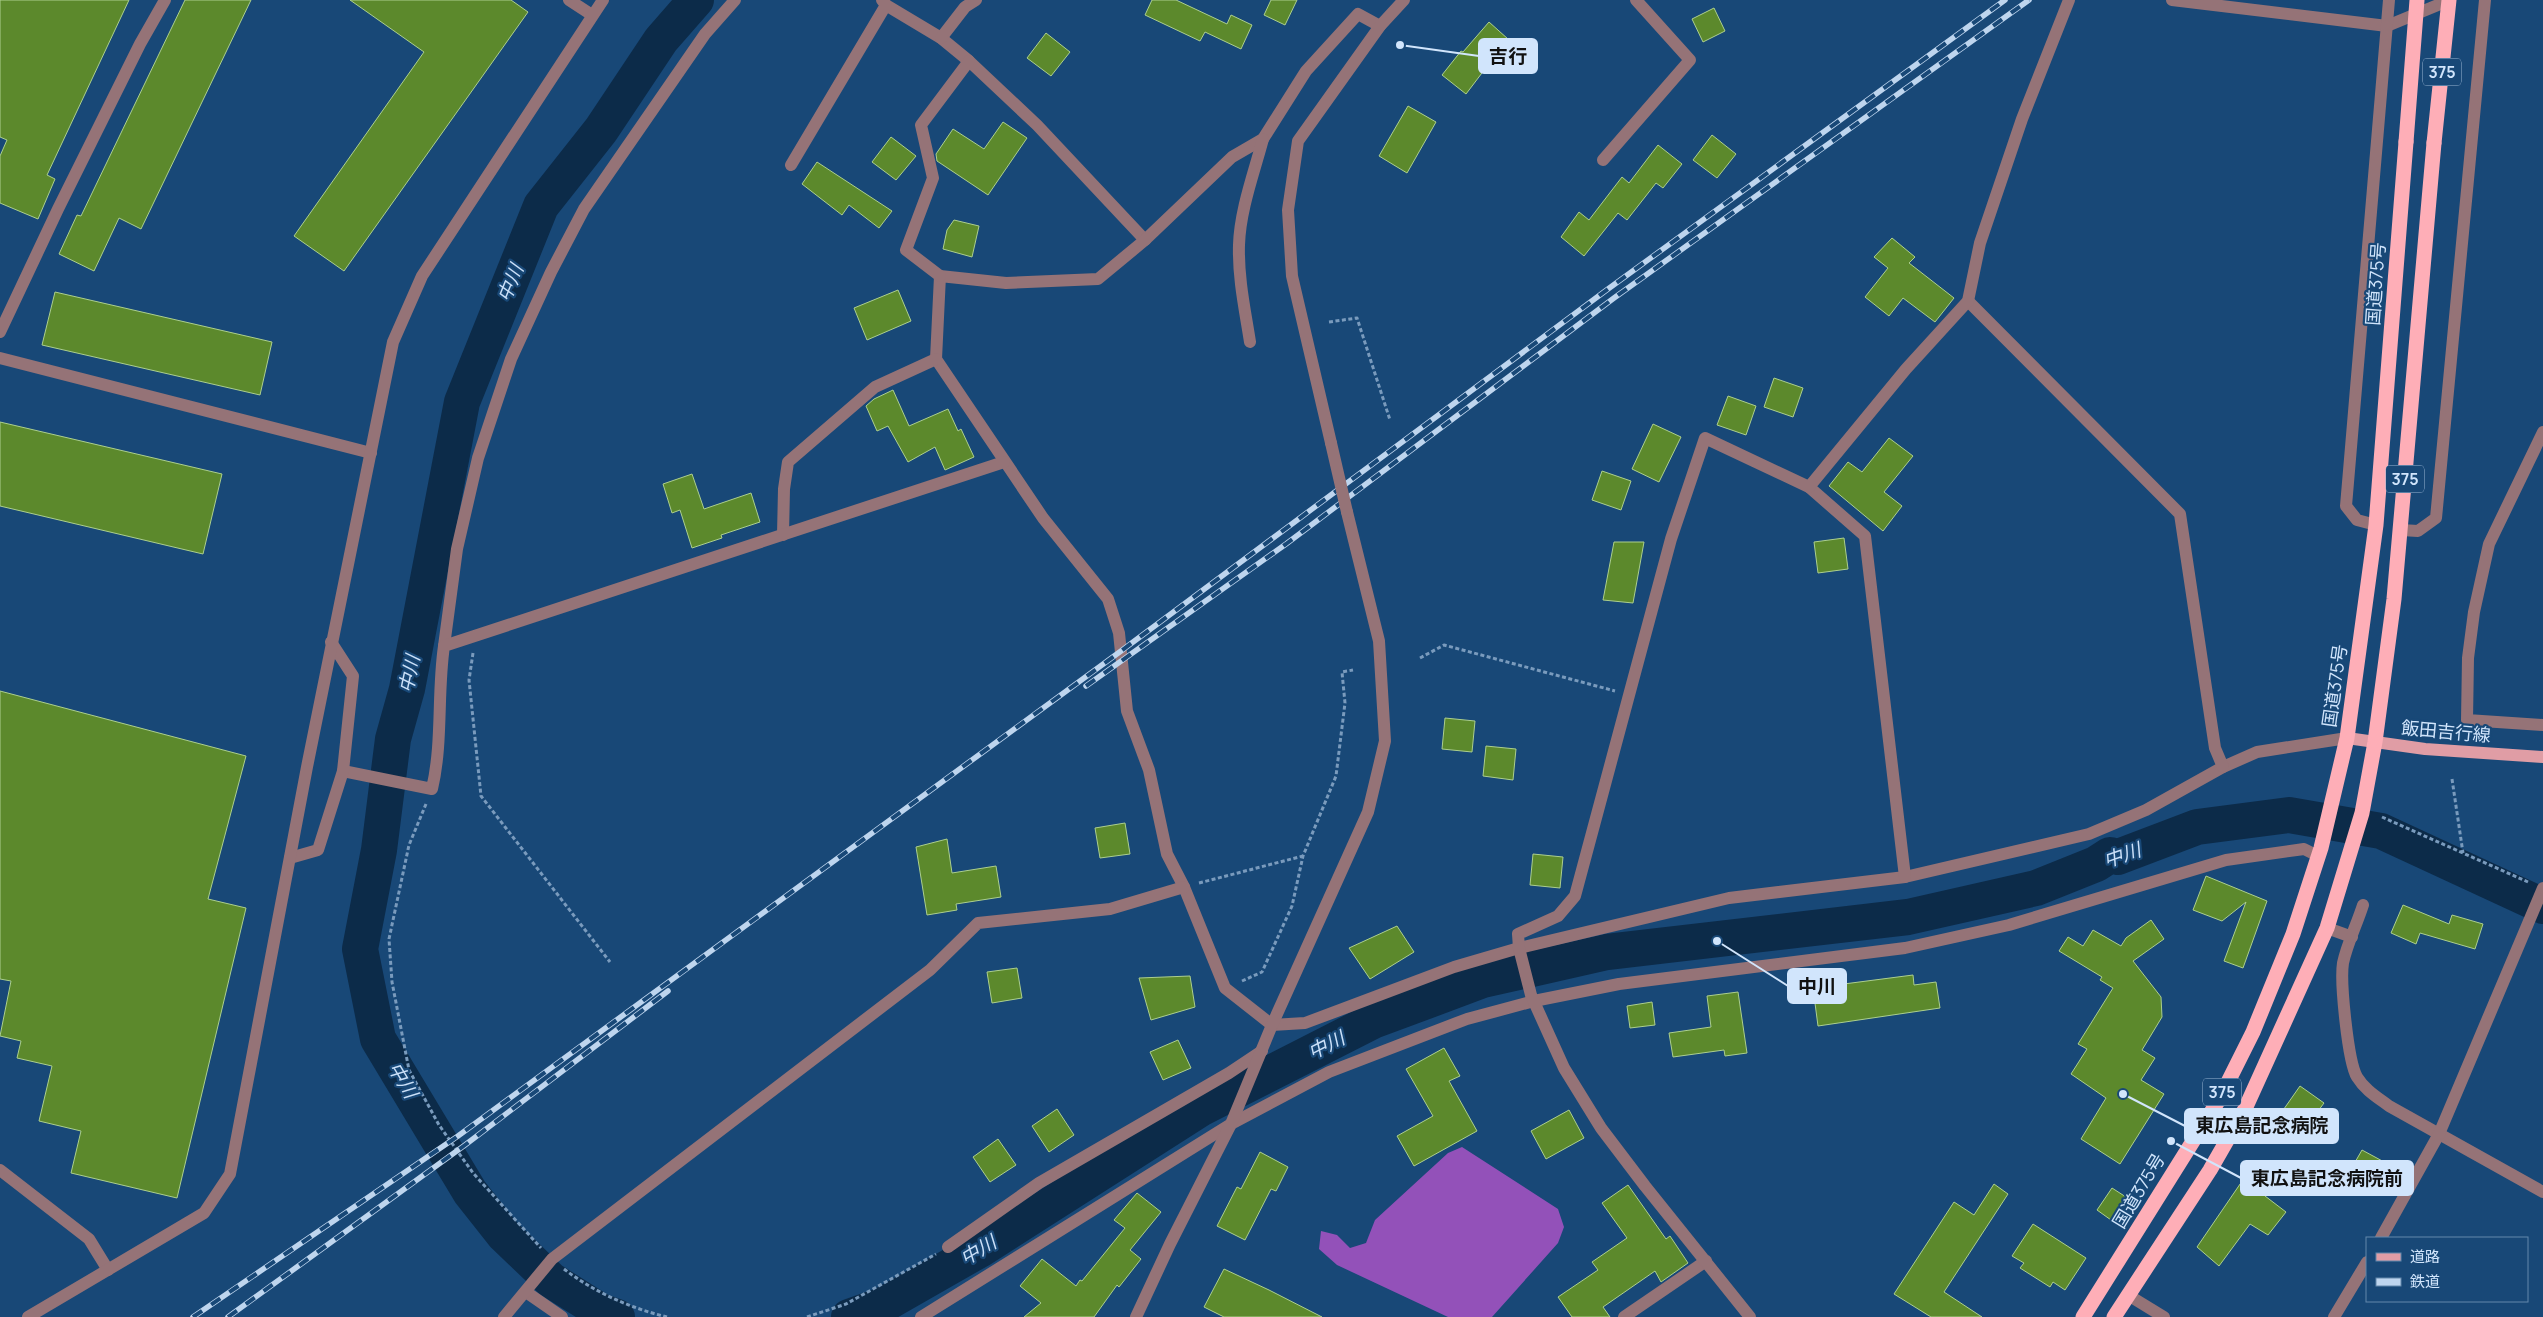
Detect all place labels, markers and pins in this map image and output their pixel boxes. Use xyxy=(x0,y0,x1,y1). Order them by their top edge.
callout: 吉行 xyxy=(1479,39,1537,73)
callout: 中川 xyxy=(1788,969,1846,1003)
callout: 東広島記念病院 xyxy=(2185,1109,2338,1143)
callout: 東広島記念病院前 xyxy=(2241,1161,2413,1195)

